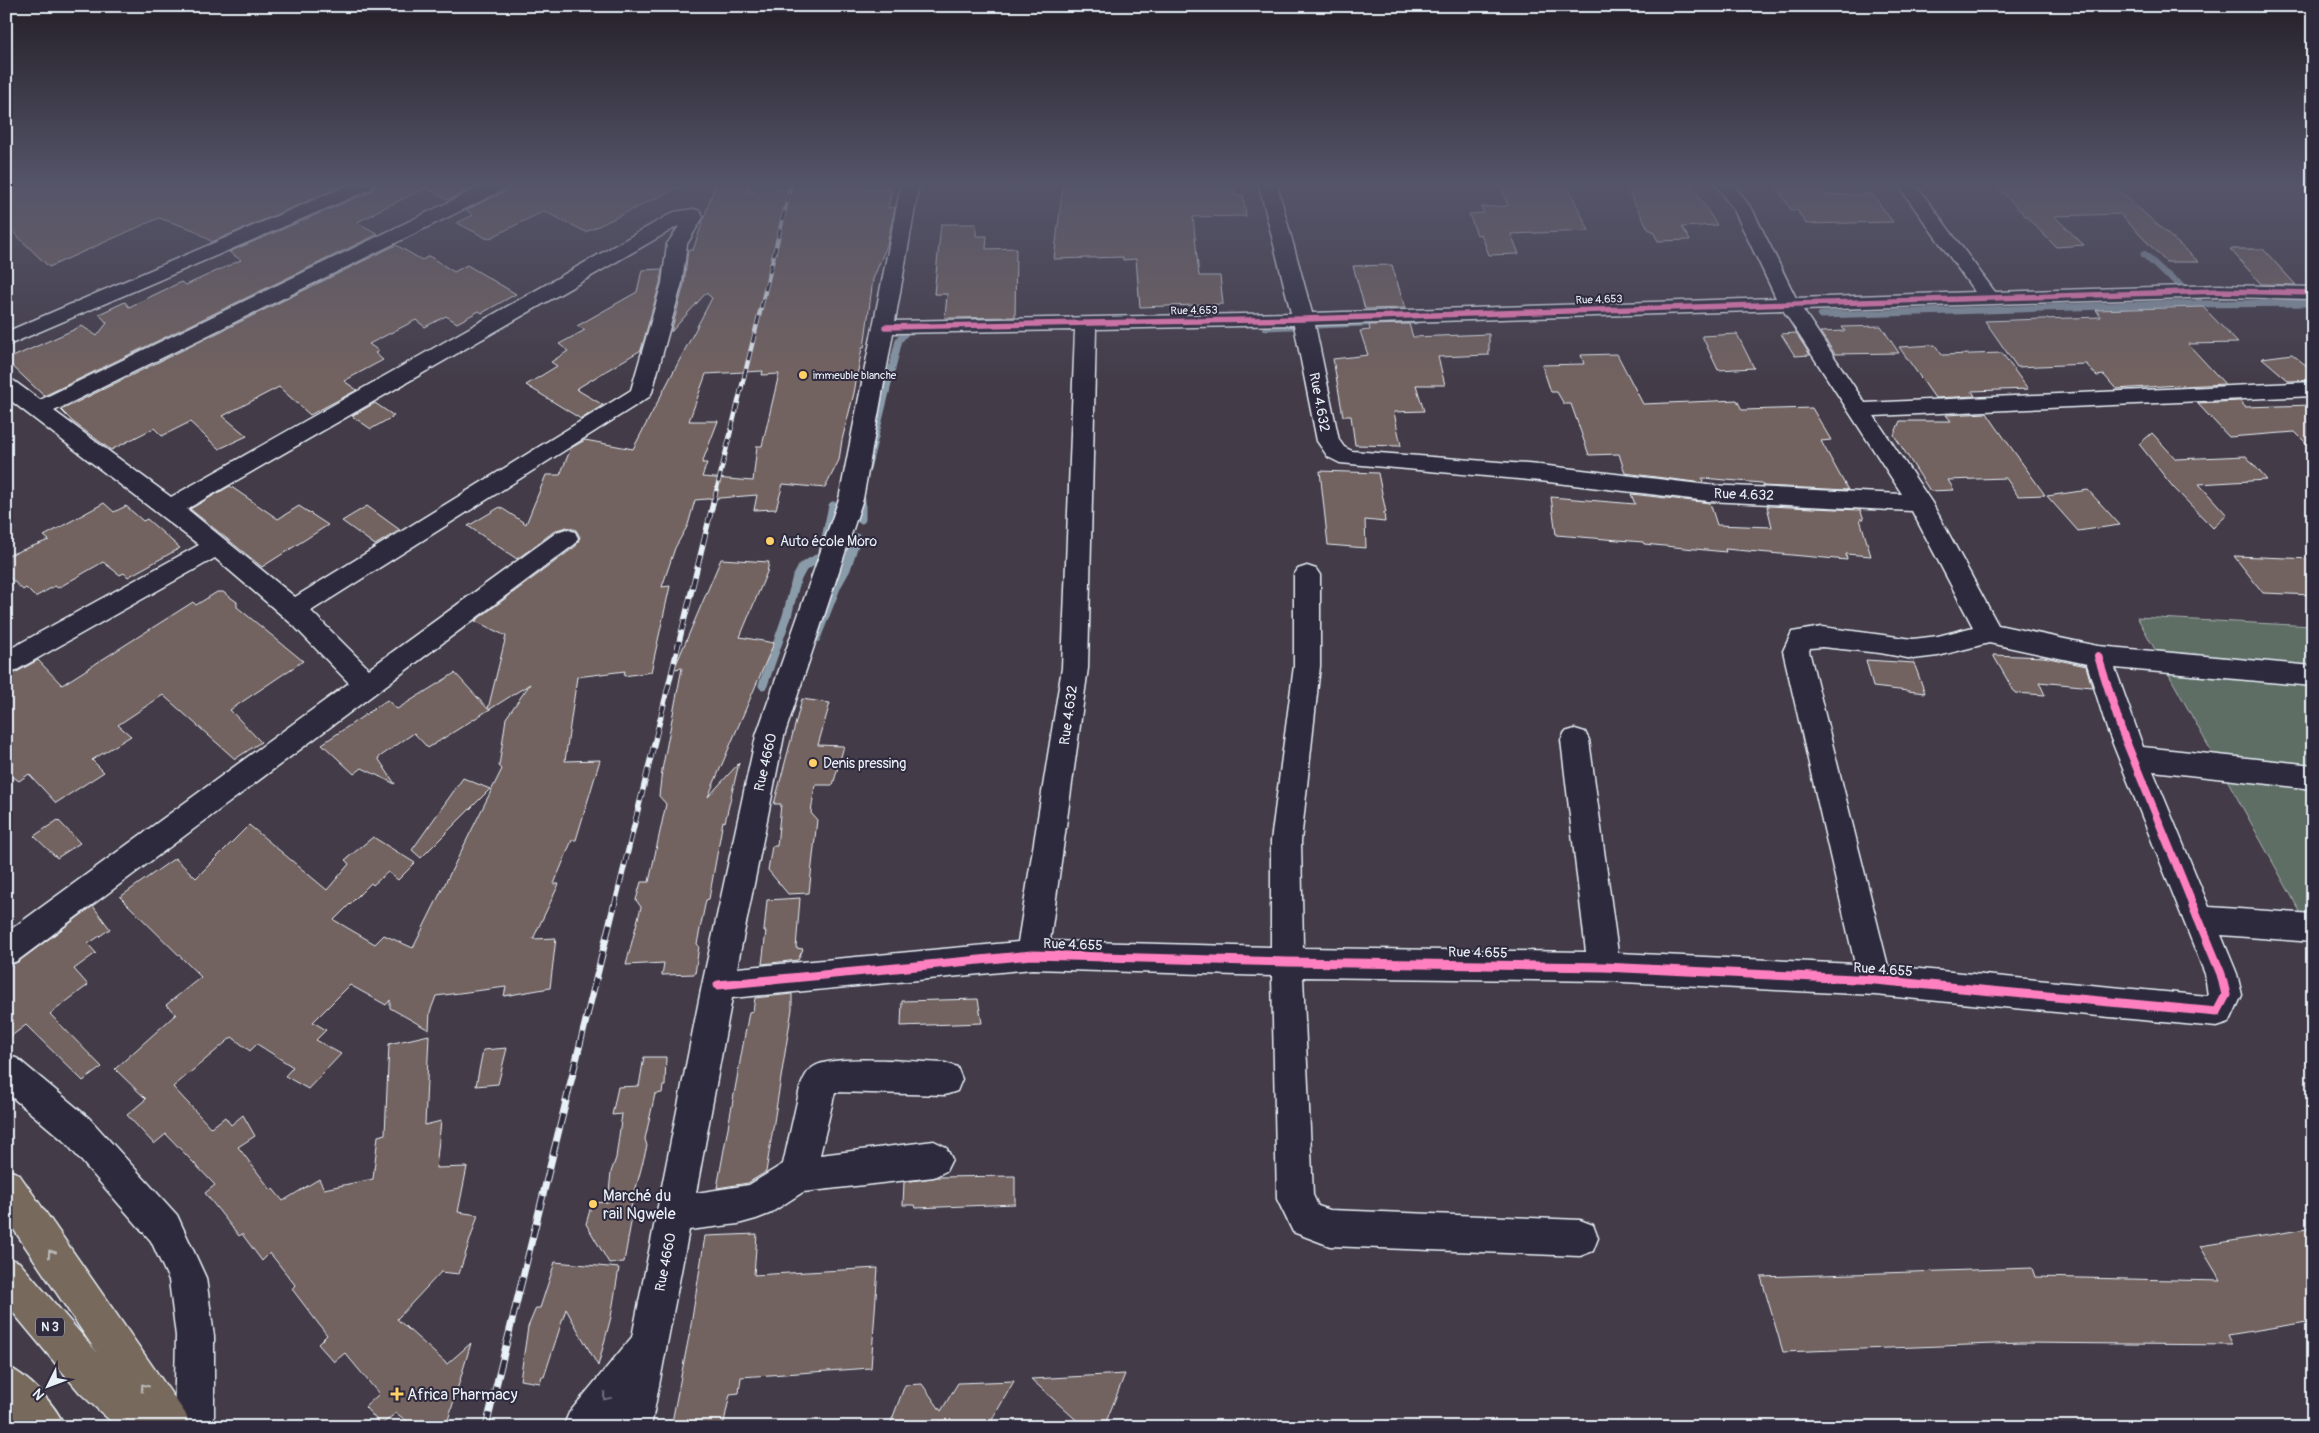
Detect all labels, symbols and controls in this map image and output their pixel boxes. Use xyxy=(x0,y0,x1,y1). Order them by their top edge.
street label: Rue 4.653 xyxy=(1575,292,1623,307)
street label: Rue 4.653 xyxy=(1170,304,1218,317)
marker: immeuble blanche xyxy=(797,369,809,381)
place label: immeuble blanche xyxy=(813,369,897,382)
street label: Rue 4.632 xyxy=(1305,371,1334,433)
street label: Rue 4.632 xyxy=(1714,485,1774,504)
place label: Auto école Moro xyxy=(780,533,877,550)
marker: Auto école Moro xyxy=(764,535,776,547)
street label: Rue 4.632 xyxy=(1056,684,1081,746)
street label: Rue 4660 xyxy=(751,731,780,793)
place label: Denis pressing xyxy=(823,755,906,772)
marker: Denis pressing xyxy=(807,757,819,769)
street label: Rue 4.655 xyxy=(1043,935,1103,954)
street label: Rue 4.655 xyxy=(1448,943,1508,962)
street label: Rue 4.655 xyxy=(1853,959,1913,980)
place label: Marché du rail Ngwele xyxy=(603,1186,676,1224)
marker: Marché du rail Ngwele xyxy=(587,1198,599,1210)
street label: Rue 4660 xyxy=(652,1231,679,1293)
one-way arrow xyxy=(48,1249,57,1259)
road number: N 3 xyxy=(36,1318,64,1336)
north arrow xyxy=(22,1360,72,1410)
one-way arrow xyxy=(140,1383,150,1392)
text: N xyxy=(29,1385,48,1404)
place label: Africa Pharmacy xyxy=(407,1385,518,1405)
marker: Africa Pharmacy xyxy=(391,1388,403,1400)
one-way arrow xyxy=(603,1392,612,1401)

